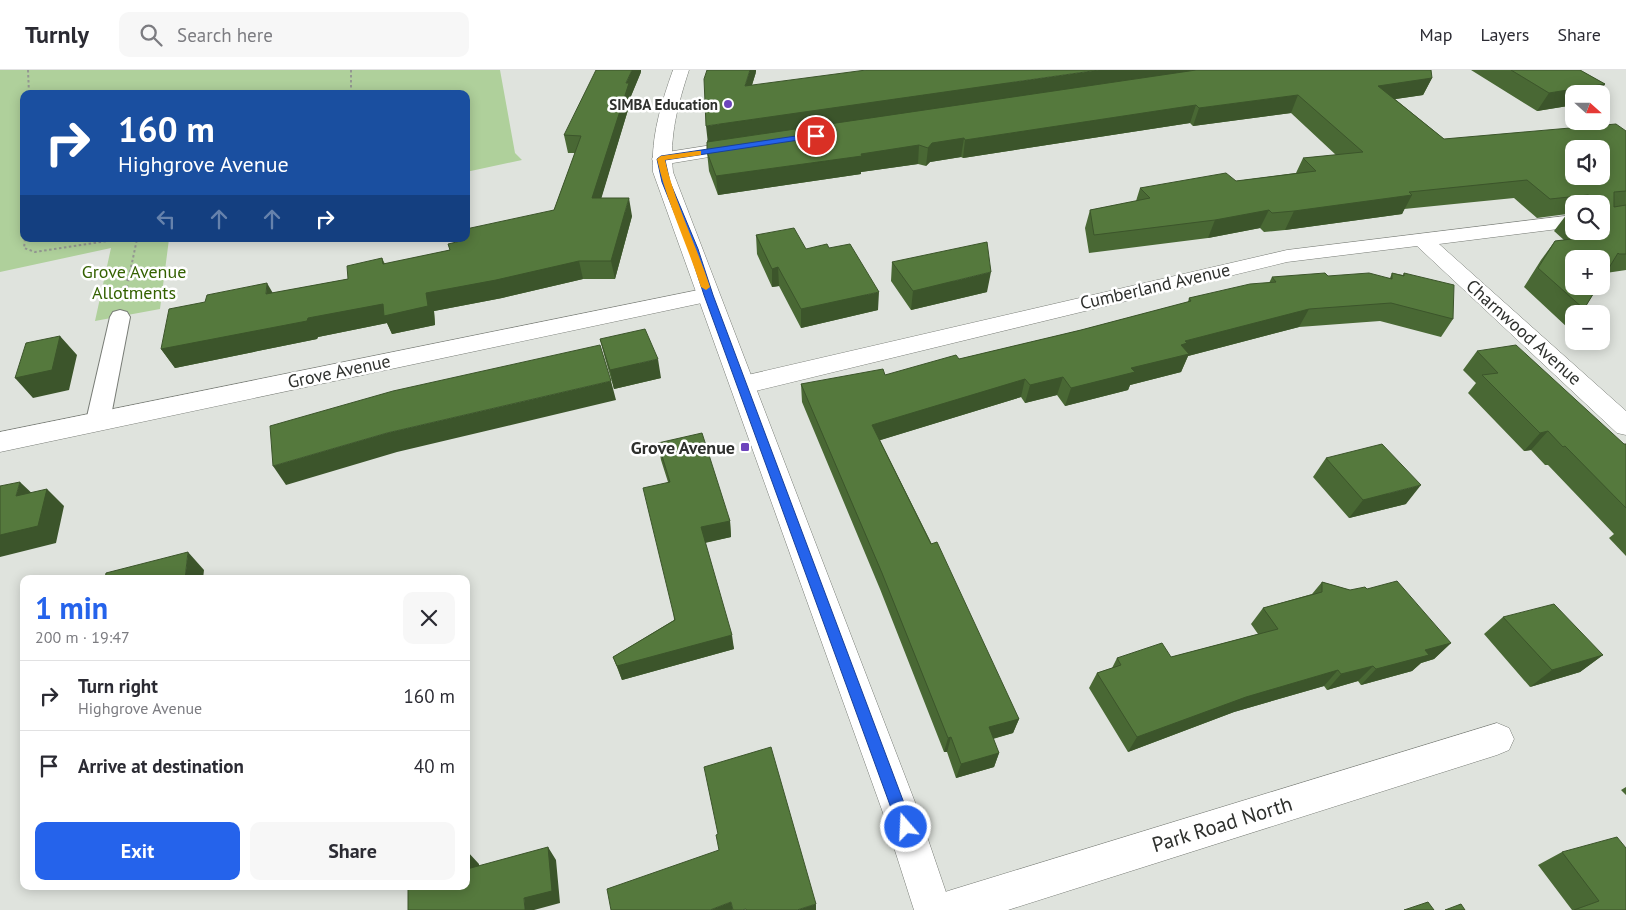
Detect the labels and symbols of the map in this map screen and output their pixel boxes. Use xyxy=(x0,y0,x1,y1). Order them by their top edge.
north arrow xyxy=(1565,85,1610,130)
place label: SIMBA Education xyxy=(609,95,718,114)
marker: SIMBA Education xyxy=(722,98,734,110)
pin xyxy=(795,115,837,157)
street label: Cumberland Avenue xyxy=(1078,258,1232,314)
park label: Grove Avenue Allotments xyxy=(82,260,186,304)
street label: Charnwood Avenue xyxy=(1462,274,1586,390)
street label: Grove Avenue xyxy=(285,349,393,393)
place label: Grove Avenue xyxy=(631,436,735,459)
marker: Grove Avenue xyxy=(739,441,751,453)
street label: Park Road North xyxy=(1149,790,1295,858)
position arrow xyxy=(879,800,931,852)

